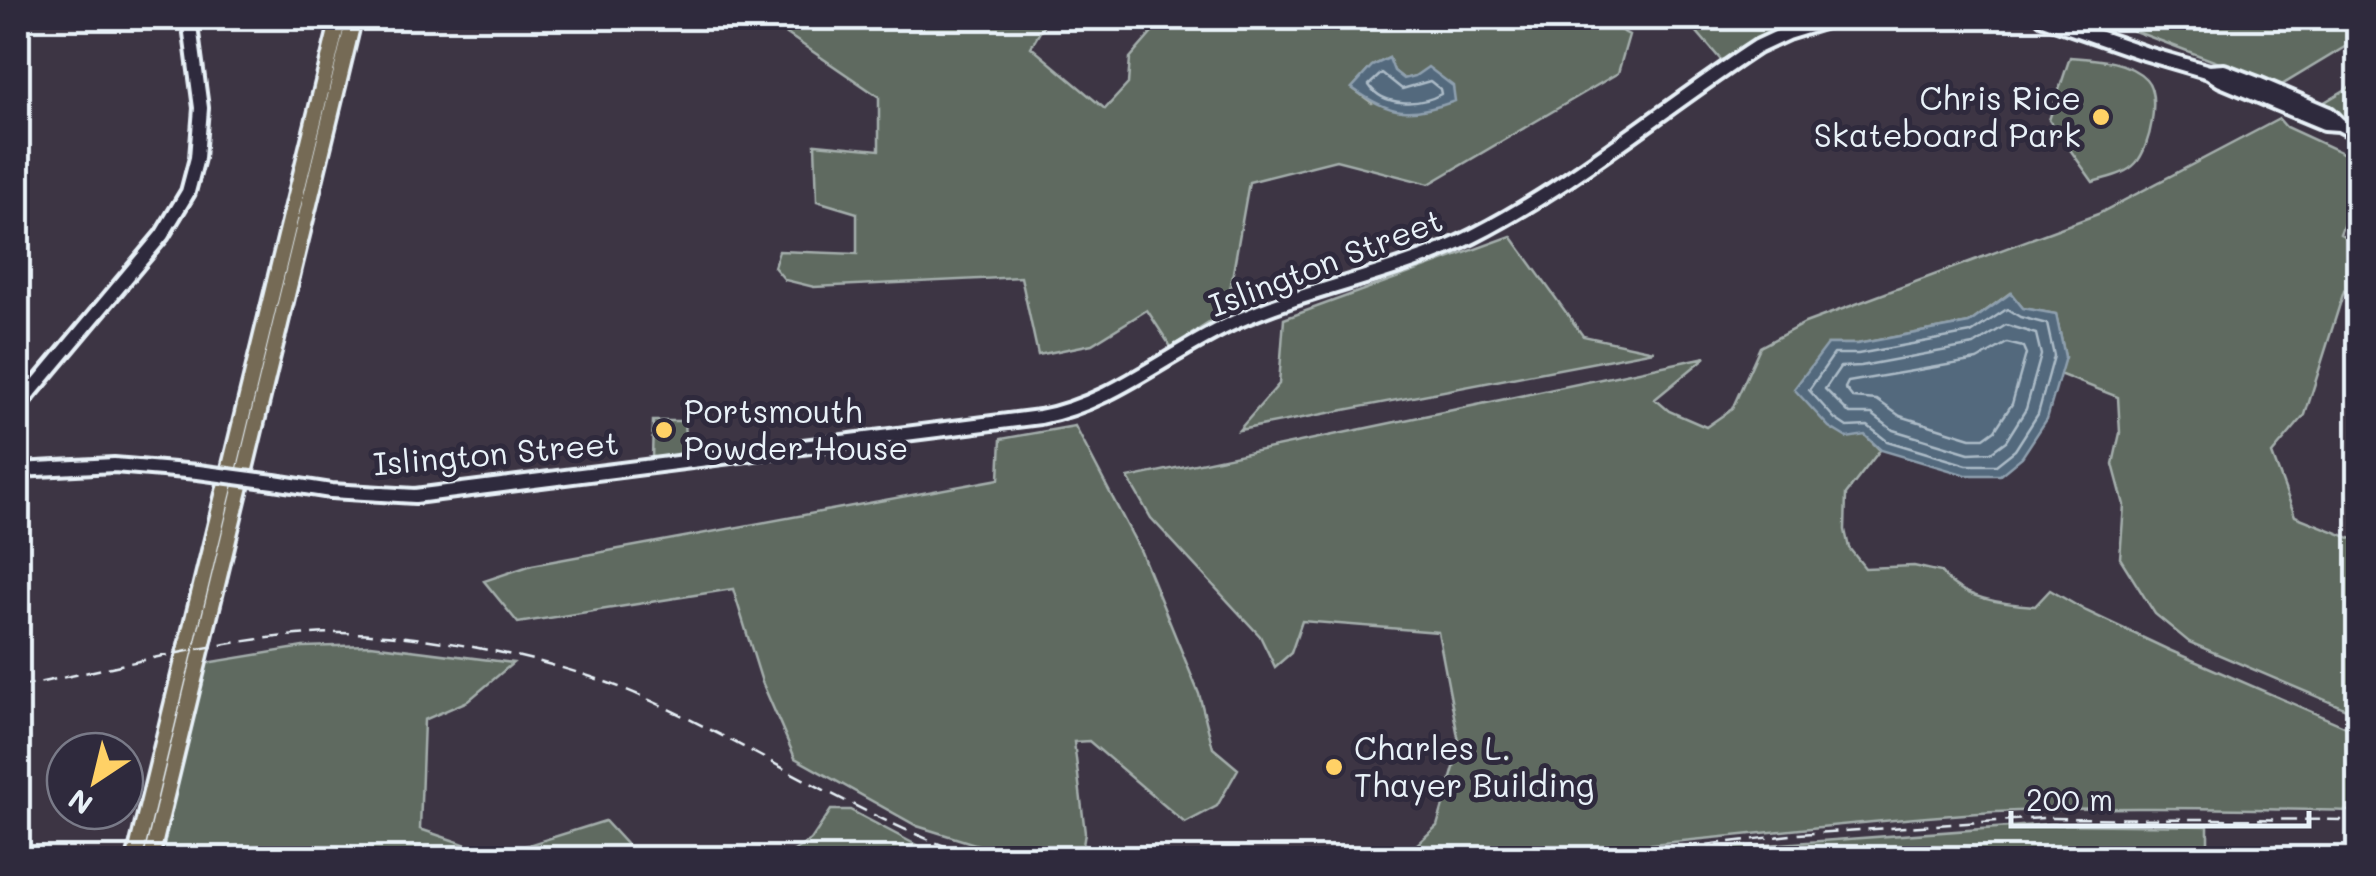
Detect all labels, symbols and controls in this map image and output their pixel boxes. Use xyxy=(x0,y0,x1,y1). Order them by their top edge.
place label: Chris Rice Skateboard Park xyxy=(1814,76,2081,155)
marker: Chris Rice Skateboard Park xyxy=(2090,106,2112,128)
street label: Islington Street xyxy=(1203,197,1448,325)
place label: Portsmouth Powder House xyxy=(684,389,908,468)
marker: Portsmouth Powder House xyxy=(653,419,675,441)
street label: Islington Street xyxy=(371,420,620,484)
place label: Charles L. Thayer Building xyxy=(1354,726,1594,806)
north arrow xyxy=(45,731,145,831)
marker: Charles L. Thayer Building xyxy=(1323,756,1345,778)
scale bar xyxy=(2011,766,2308,828)
text: 200 m xyxy=(2026,779,2113,819)
text: N xyxy=(61,781,99,823)

